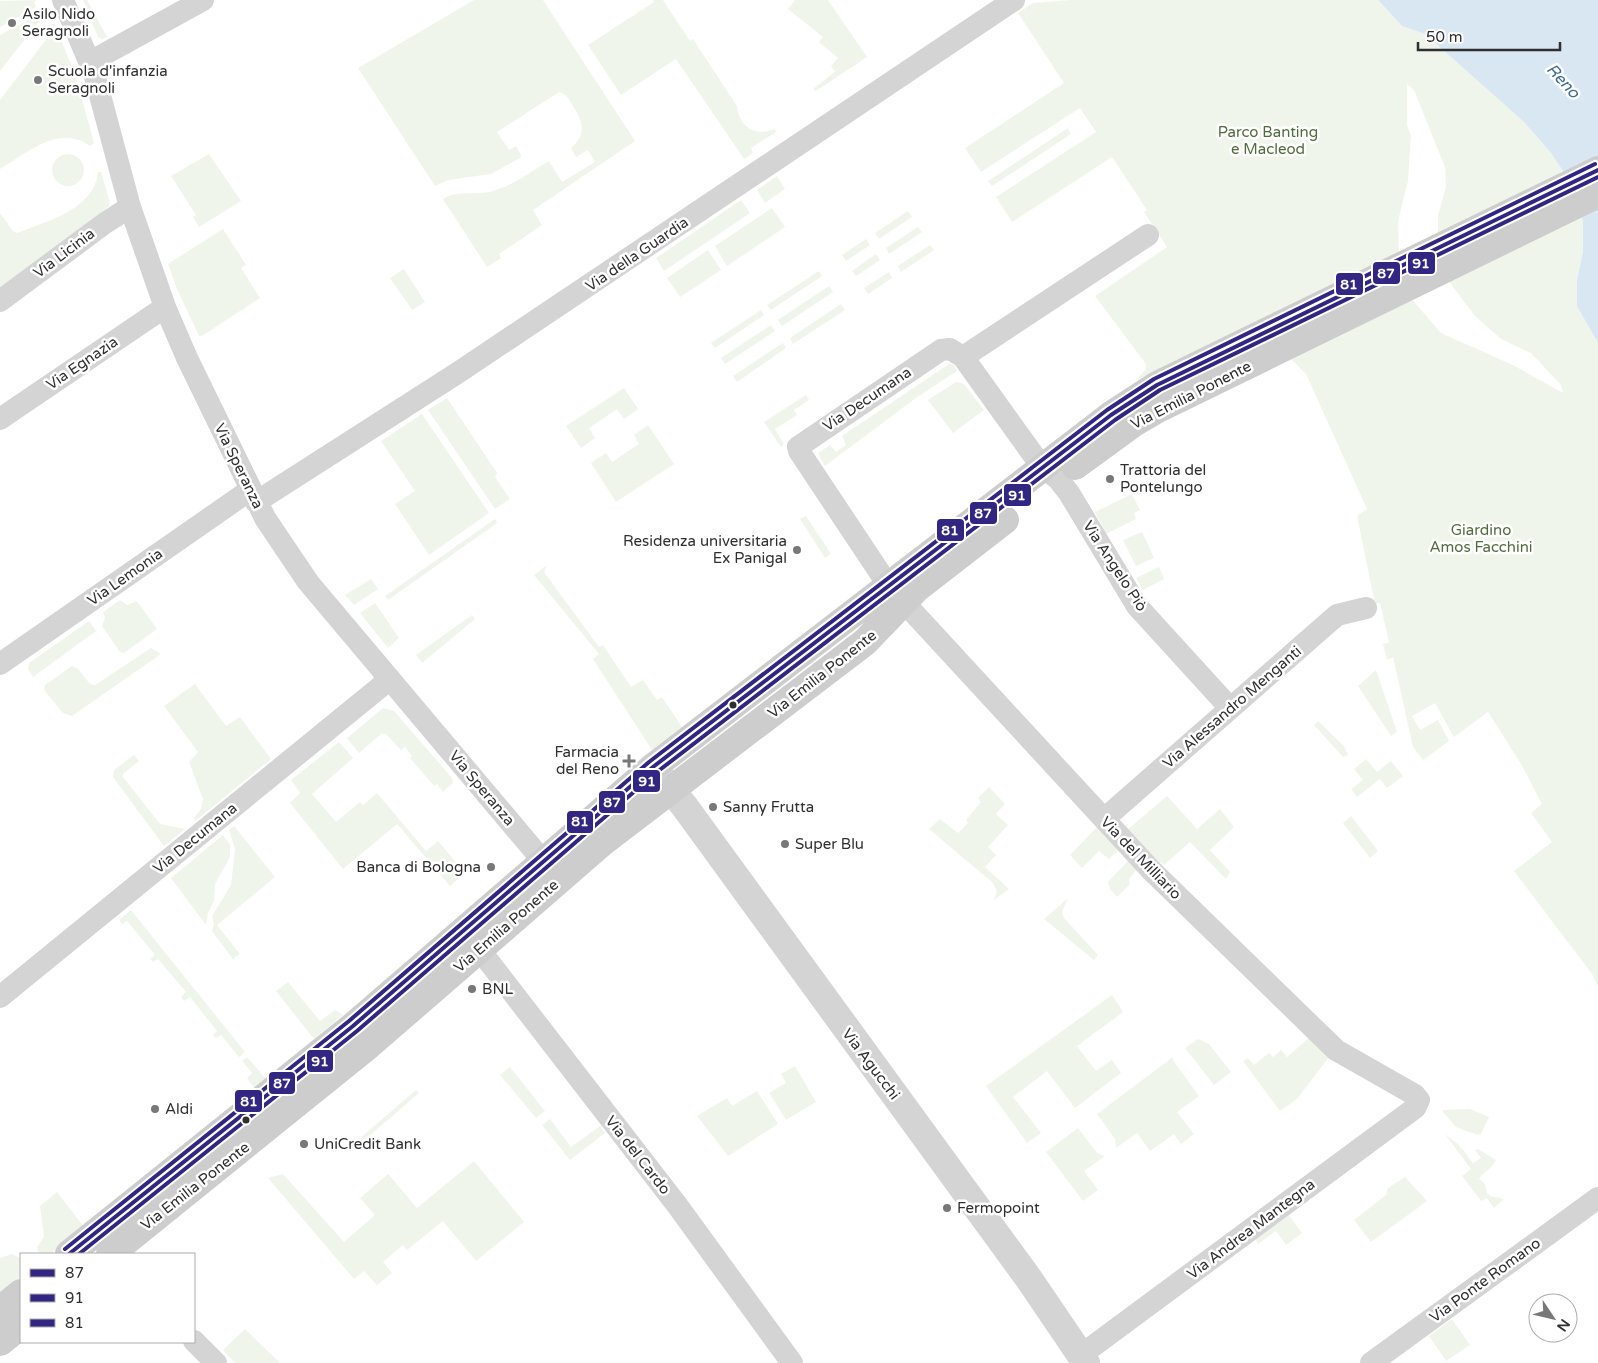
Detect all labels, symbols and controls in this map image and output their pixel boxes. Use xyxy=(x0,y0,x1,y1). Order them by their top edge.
place label: Asilo Nido Seragnoli xyxy=(22,5,95,40)
marker: Asilo Nido Seragnoli xyxy=(6,17,18,29)
scale bar xyxy=(1418,20,1560,52)
text: 50 m xyxy=(1426,28,1463,46)
water label: Reno xyxy=(1542,60,1585,103)
place label: Scuola d'infanzia Seragnoli xyxy=(48,62,168,97)
marker: Scuola d'infanzia Seragnoli xyxy=(32,74,44,86)
park label: Parco Banting e Macleod xyxy=(1218,123,1318,158)
street label: Via della Guardia xyxy=(582,213,692,295)
street label: Via Licinia xyxy=(30,224,98,282)
line badge: 91 xyxy=(1407,251,1436,275)
text: 91 xyxy=(1412,255,1430,272)
line badge: 87 xyxy=(1372,261,1401,285)
text: 87 xyxy=(1377,265,1395,282)
line badge: 81 xyxy=(1335,272,1364,296)
text: 81 xyxy=(1340,276,1358,293)
street label: Via Egnazia xyxy=(43,333,121,393)
street label: Via Emilia Ponente xyxy=(1128,357,1254,433)
street label: Via Decumana xyxy=(819,363,915,435)
street label: Via Speranza xyxy=(211,420,267,512)
place label: Trattoria del Pontelungo xyxy=(1120,461,1206,496)
marker: Trattoria del Pontelungo xyxy=(1104,473,1116,485)
line badge: 91 xyxy=(1003,483,1032,507)
text: 91 xyxy=(1008,487,1026,504)
line badge: 87 xyxy=(969,501,998,525)
text: 87 xyxy=(974,505,992,522)
street label: Via Angelo Piò xyxy=(1079,517,1151,615)
line badge: 81 xyxy=(936,518,965,542)
park label: Giardino Amos Facchini xyxy=(1429,521,1533,556)
text: 81 xyxy=(941,522,959,539)
place label: Residenza universitaria Ex Panigal xyxy=(623,532,787,567)
street label: Via Lemonia xyxy=(84,544,166,610)
marker: Residenza universitaria Ex Panigal xyxy=(791,544,803,556)
street label: Via Emilia Ponente xyxy=(764,626,880,722)
street label: Via Alessandro Menganti xyxy=(1159,642,1305,772)
unlabelled marker xyxy=(728,700,738,710)
place label: Farmacia del Reno xyxy=(554,743,619,778)
street label: Via Speranza xyxy=(445,747,519,829)
marker: Farmacia del Reno xyxy=(623,755,635,767)
line badge: 91 xyxy=(632,769,661,793)
text: 91 xyxy=(638,773,656,790)
line badge: 87 xyxy=(598,790,626,814)
text: 87 xyxy=(603,794,621,811)
place label: Sanny Frutta xyxy=(723,798,814,816)
street label: Via Decumana xyxy=(149,799,241,877)
marker: Sanny Frutta xyxy=(707,801,719,813)
line badge: 81 xyxy=(566,810,594,834)
text: 81 xyxy=(571,813,589,830)
street label: Via del Milliario xyxy=(1097,813,1185,903)
place label: Super Blu xyxy=(795,835,864,853)
marker: Super Blu xyxy=(779,838,791,850)
place label: Banca di Bologna xyxy=(356,858,481,876)
marker: Banca di Bologna xyxy=(485,861,497,873)
street label: Via Emilia Ponente xyxy=(450,876,562,976)
place label: BNL xyxy=(482,980,513,998)
marker: BNL xyxy=(466,983,478,995)
street label: Via Agucchi xyxy=(838,1025,904,1103)
line badge: 91 xyxy=(306,1049,334,1073)
text: 91 xyxy=(311,1053,329,1070)
line badge: 87 xyxy=(268,1071,296,1095)
text: 87 xyxy=(273,1075,291,1092)
line badge: 81 xyxy=(234,1089,263,1113)
text: 81 xyxy=(240,1093,258,1110)
place label: Aldi xyxy=(165,1100,193,1118)
marker: Aldi xyxy=(149,1103,161,1115)
street label: Via del Cardo xyxy=(602,1112,674,1198)
unlabelled marker xyxy=(241,1115,251,1125)
place label: UniCredit Bank xyxy=(314,1135,421,1153)
street label: Via Emilia Ponente xyxy=(137,1138,253,1234)
marker: UniCredit Bank xyxy=(298,1138,310,1150)
street label: Via Andrea Mantegna xyxy=(1184,1175,1318,1283)
place label: Fermopoint xyxy=(957,1199,1040,1217)
marker: Fermopoint xyxy=(941,1202,953,1214)
street label: Via Ponte Romano xyxy=(1426,1234,1544,1326)
legend xyxy=(20,1253,195,1343)
text: 87 xyxy=(65,1264,84,1282)
text: 91 xyxy=(65,1289,84,1307)
north arrow xyxy=(1528,1293,1578,1343)
text: 81 xyxy=(65,1314,84,1332)
text: N xyxy=(1553,1316,1573,1335)

